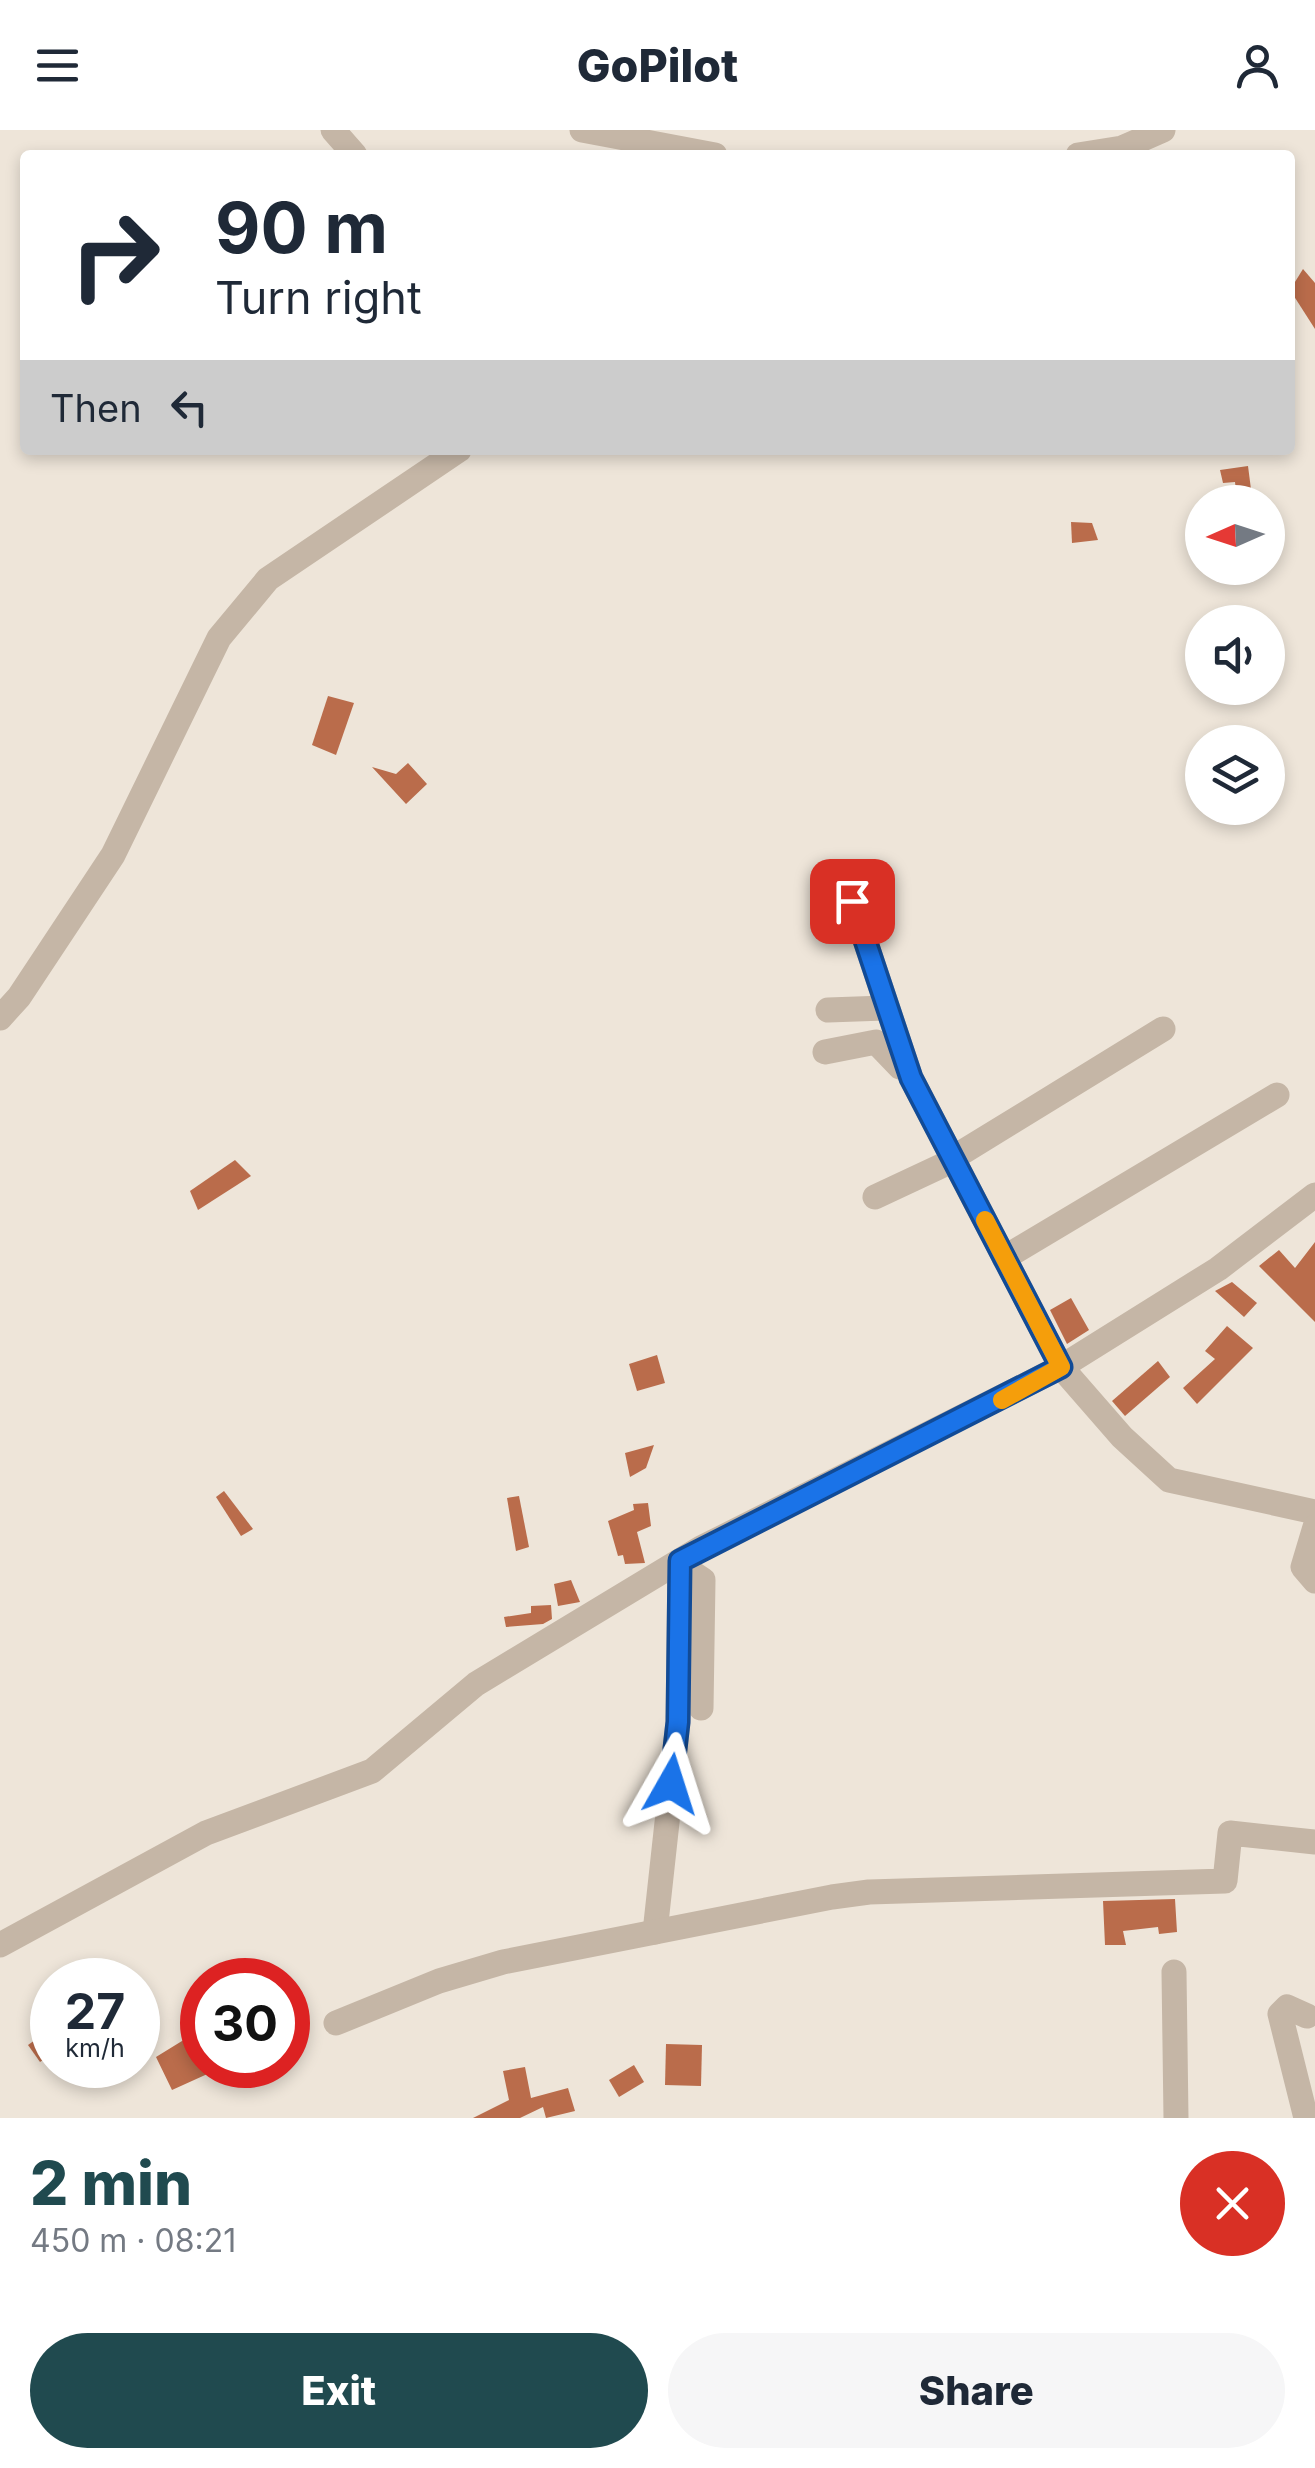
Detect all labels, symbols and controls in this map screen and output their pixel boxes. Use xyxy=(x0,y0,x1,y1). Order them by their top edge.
icon: menu xyxy=(30,38,85,93)
text: GoPilot xyxy=(577,38,738,93)
icon: person xyxy=(1230,38,1285,93)
text: 90 m xyxy=(215,185,388,270)
icon: right xyxy=(50,190,180,320)
text: Turn right xyxy=(215,270,422,325)
icon: left xyxy=(162,380,217,435)
text: Then xyxy=(50,385,142,431)
north arrow xyxy=(1185,485,1285,585)
map controls xyxy=(1185,485,1285,825)
button: sound xyxy=(1185,605,1285,705)
button: layers xyxy=(1185,725,1285,825)
pin xyxy=(810,859,895,944)
icon: arrive xyxy=(825,874,880,929)
position arrow xyxy=(619,1732,723,1836)
speed limit sign: 30 xyxy=(180,1958,310,2088)
text: 27 xyxy=(65,1981,125,2041)
text: km/h xyxy=(65,2033,125,2063)
text: 2 min xyxy=(30,2147,192,2219)
button: close xyxy=(1180,2151,1285,2256)
text: 450 m · 08:21 xyxy=(30,2221,236,2260)
button: Exit xyxy=(30,2333,648,2448)
button: Share xyxy=(668,2333,1285,2448)

